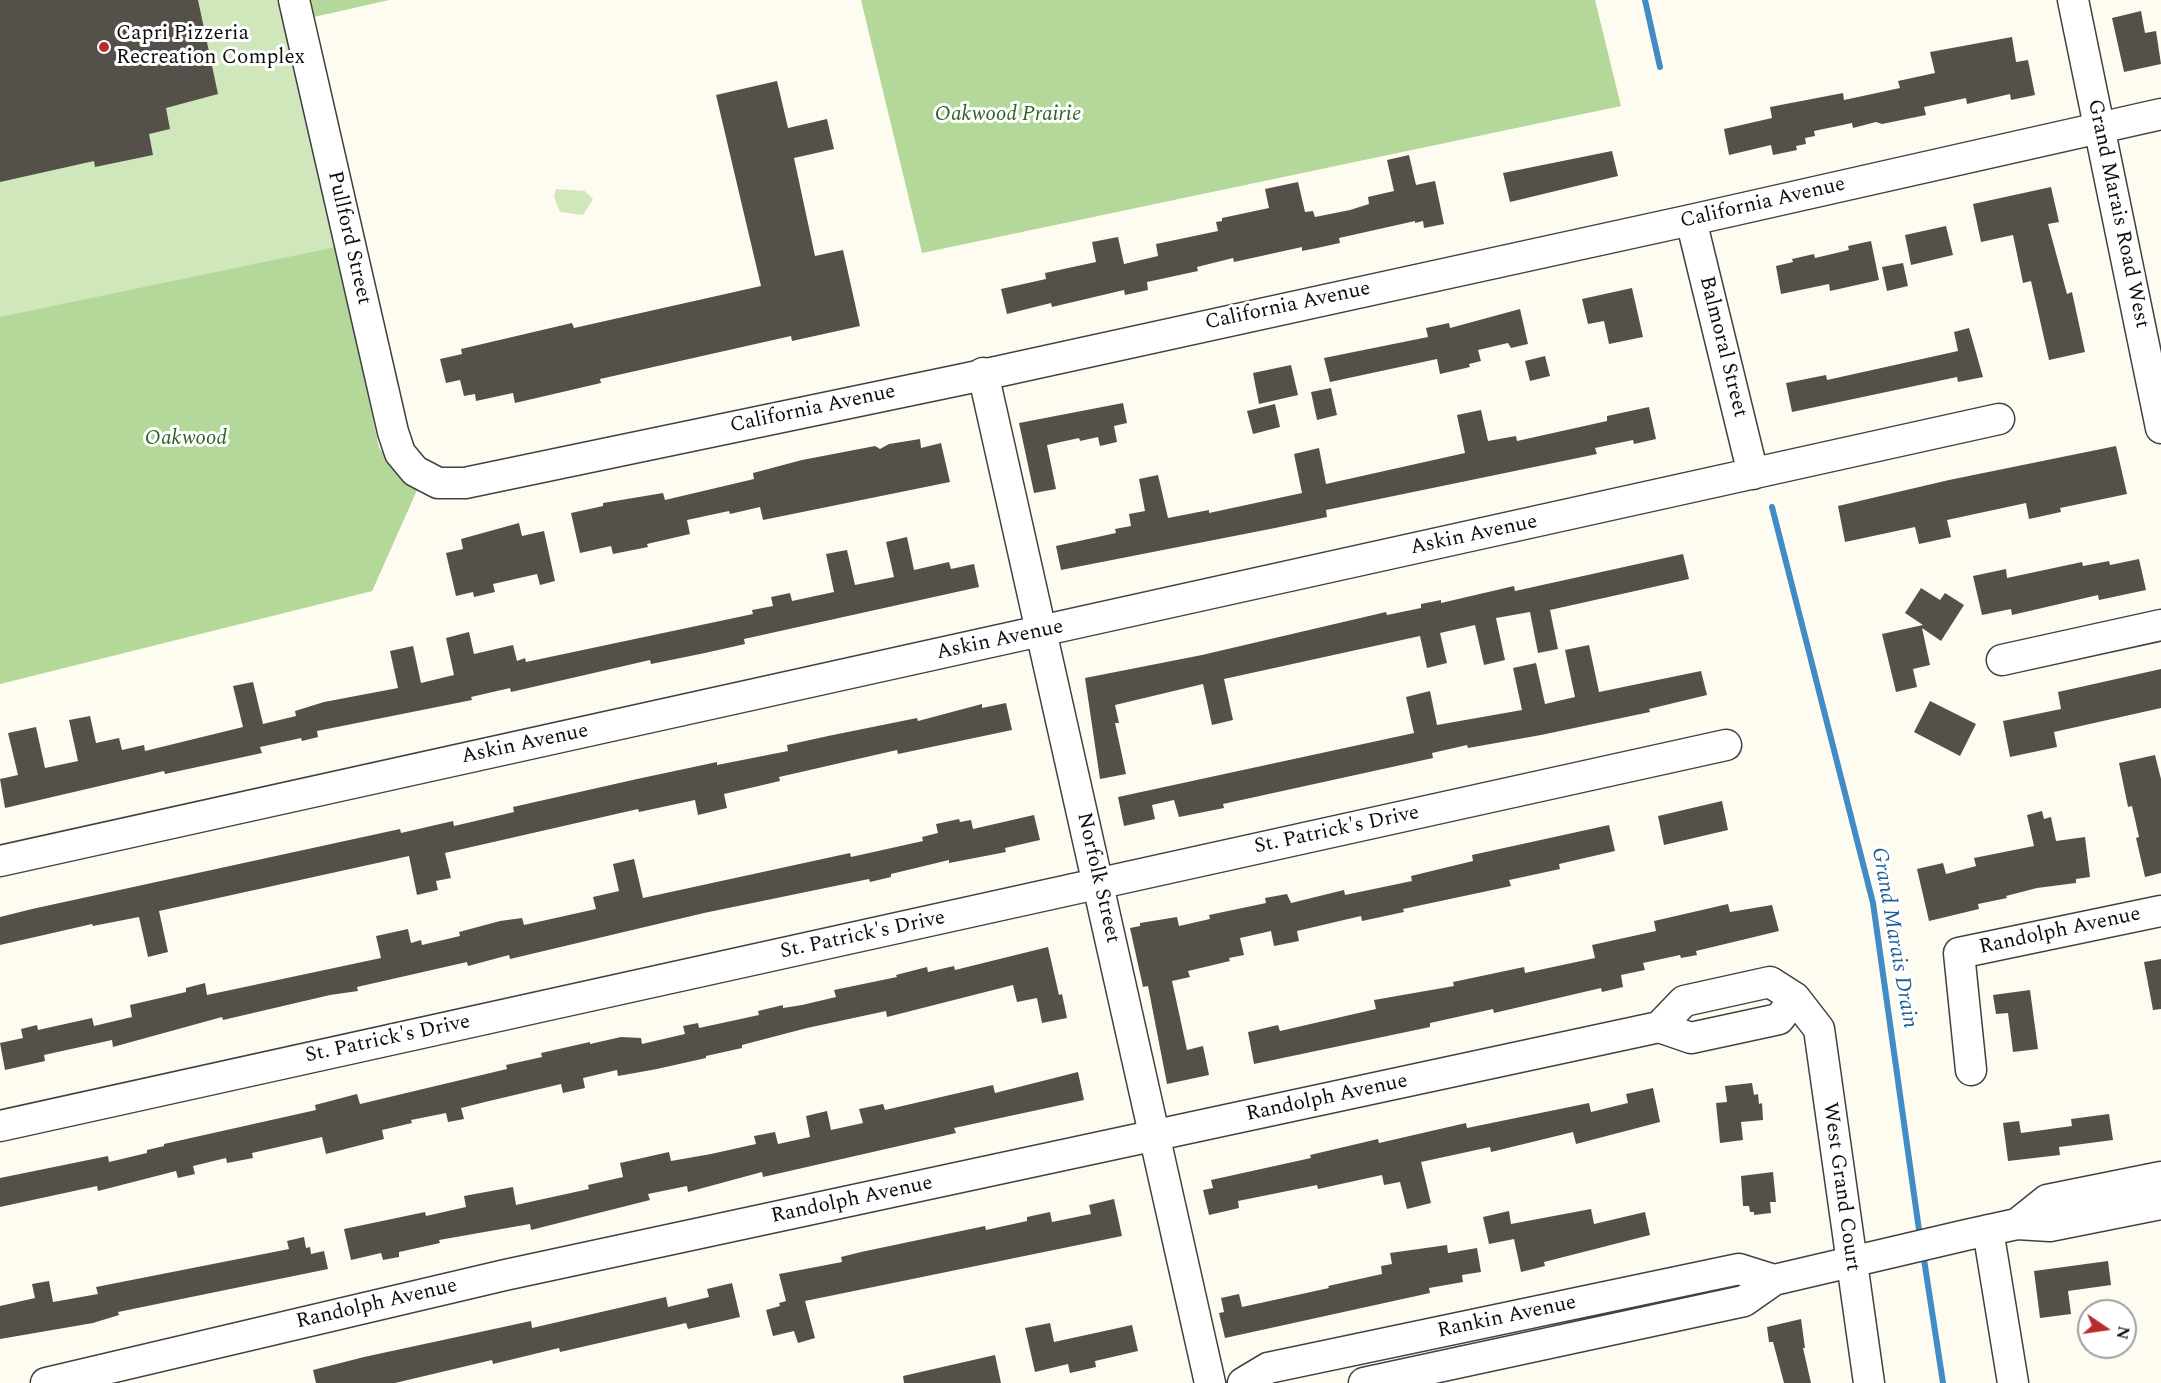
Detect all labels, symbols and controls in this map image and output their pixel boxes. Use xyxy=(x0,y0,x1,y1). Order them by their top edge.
place label: Capri Pizzeria Recreation Complex xyxy=(116,22,305,72)
marker: Capri Pizzeria Recreation Complex xyxy=(97,40,111,54)
street label: Grand Marais Road West xyxy=(2080,97,2154,331)
park label: Oakwood Prairie xyxy=(935,103,1081,129)
street label: Pullford Street xyxy=(320,169,376,307)
street label: California Avenue xyxy=(1678,173,1848,235)
street label: Balmoral Street xyxy=(1692,274,1752,420)
street label: California Avenue xyxy=(1203,277,1373,337)
street label: California Avenue xyxy=(728,380,898,440)
park label: Oakwood xyxy=(145,427,227,453)
street label: Askin Avenue xyxy=(1408,510,1540,562)
street label: Askin Avenue xyxy=(934,615,1066,667)
street label: Askin Avenue xyxy=(459,719,591,771)
street label: St. Patrick's Drive xyxy=(1252,801,1422,861)
street label: Norfolk Street xyxy=(1070,810,1124,946)
water label: Grand Marais Drain xyxy=(1864,845,1922,1031)
street label: Randolph Avenue xyxy=(1977,903,2143,961)
street label: St. Patrick's Drive xyxy=(778,906,948,966)
street label: St. Patrick's Drive xyxy=(303,1010,473,1070)
street label: Randolph Avenue xyxy=(1244,1070,1410,1128)
street label: West Grand Court xyxy=(1816,1101,1864,1273)
street label: Randolph Avenue xyxy=(769,1172,935,1230)
street label: Randolph Avenue xyxy=(294,1274,460,1336)
street label: Rankin Avenue xyxy=(1435,1291,1579,1345)
north arrow xyxy=(2077,1299,2137,1359)
text: N xyxy=(2109,1324,2136,1342)

